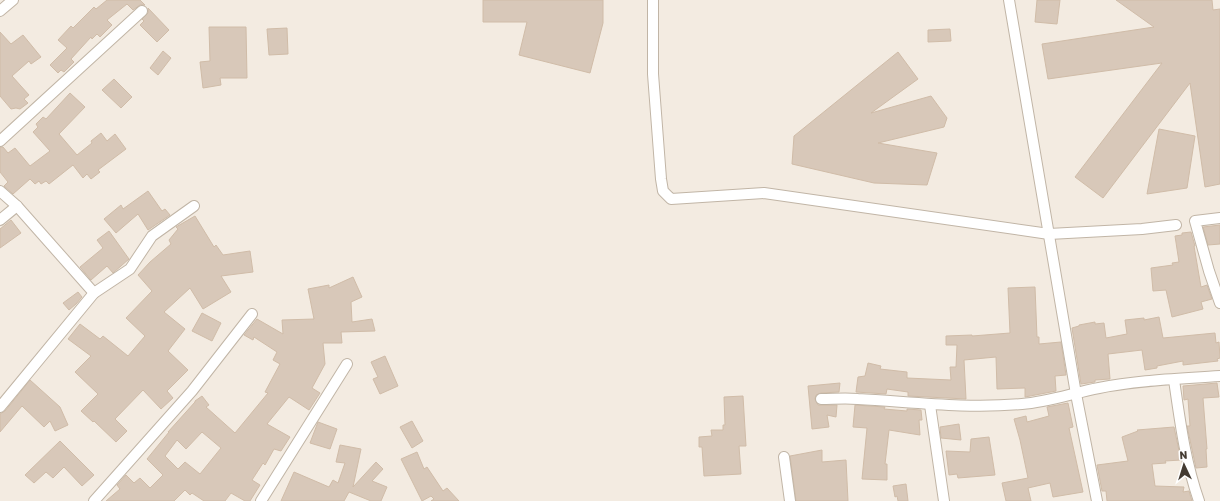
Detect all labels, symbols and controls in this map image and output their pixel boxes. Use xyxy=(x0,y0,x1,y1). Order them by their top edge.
north arrow xyxy=(1164,445,1204,485)
text: N xyxy=(1179,449,1188,462)

